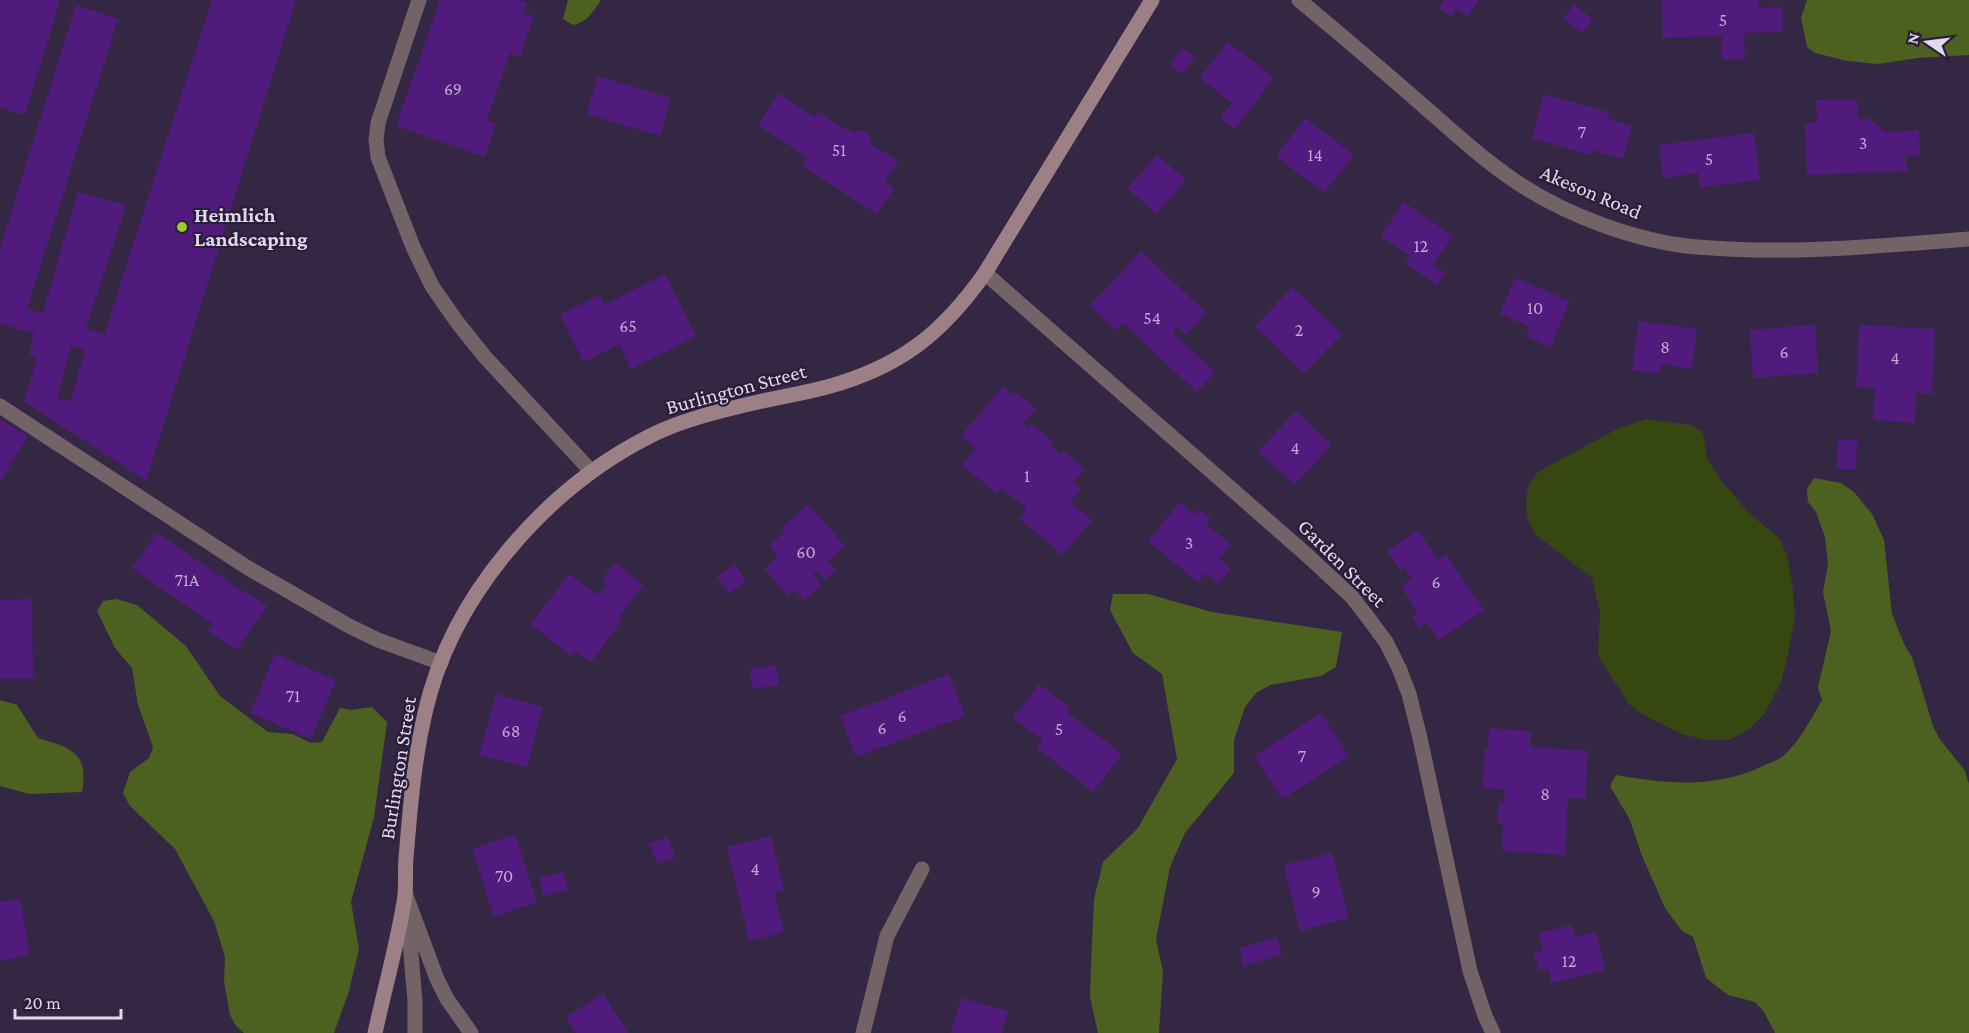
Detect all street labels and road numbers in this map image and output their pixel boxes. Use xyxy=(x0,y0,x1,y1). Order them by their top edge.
street label: Akeson Road xyxy=(1537,160,1645,224)
street label: Burlington Street xyxy=(663,358,810,419)
street label: Garden Street xyxy=(1293,514,1392,613)
street label: Burlington Street xyxy=(375,694,421,841)

